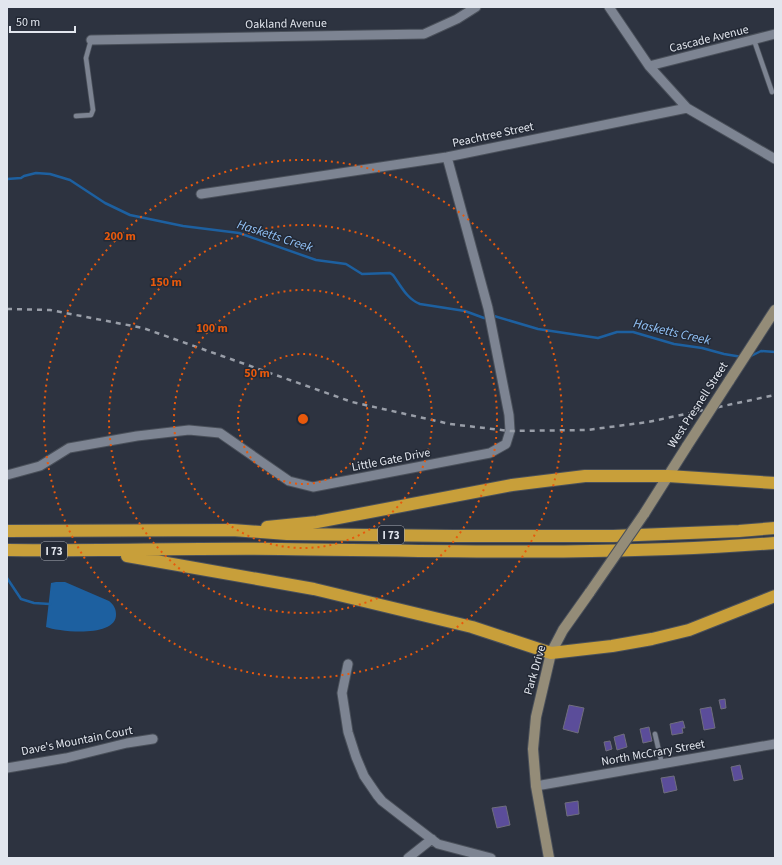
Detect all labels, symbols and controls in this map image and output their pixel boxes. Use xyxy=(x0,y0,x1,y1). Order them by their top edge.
scale bar xyxy=(10,8,75,34)
text: 50 m xyxy=(16,14,40,31)
street label: Oakland Avenue xyxy=(245,15,327,33)
street label: Cascade Avenue xyxy=(667,21,751,57)
street label: Peachtree Street xyxy=(451,118,535,152)
water label: Hasketts Creek xyxy=(235,215,316,257)
text: 200 m xyxy=(104,228,136,245)
text: 150 m xyxy=(150,274,182,291)
water label: Hasketts Creek xyxy=(632,314,713,350)
text: 100 m xyxy=(196,320,228,337)
street label: West Presnell Street xyxy=(664,359,732,451)
text: 50 m xyxy=(244,365,270,382)
centre of rings xyxy=(296,412,310,426)
street label: Little Gate Drive xyxy=(350,444,432,476)
road number: I 73 xyxy=(378,526,404,544)
road number: I 73 xyxy=(41,542,67,560)
street label: Park Drive xyxy=(520,643,550,697)
street label: Dave's Mountain Court xyxy=(20,722,134,760)
street label: North McCrary Street xyxy=(600,736,706,770)

